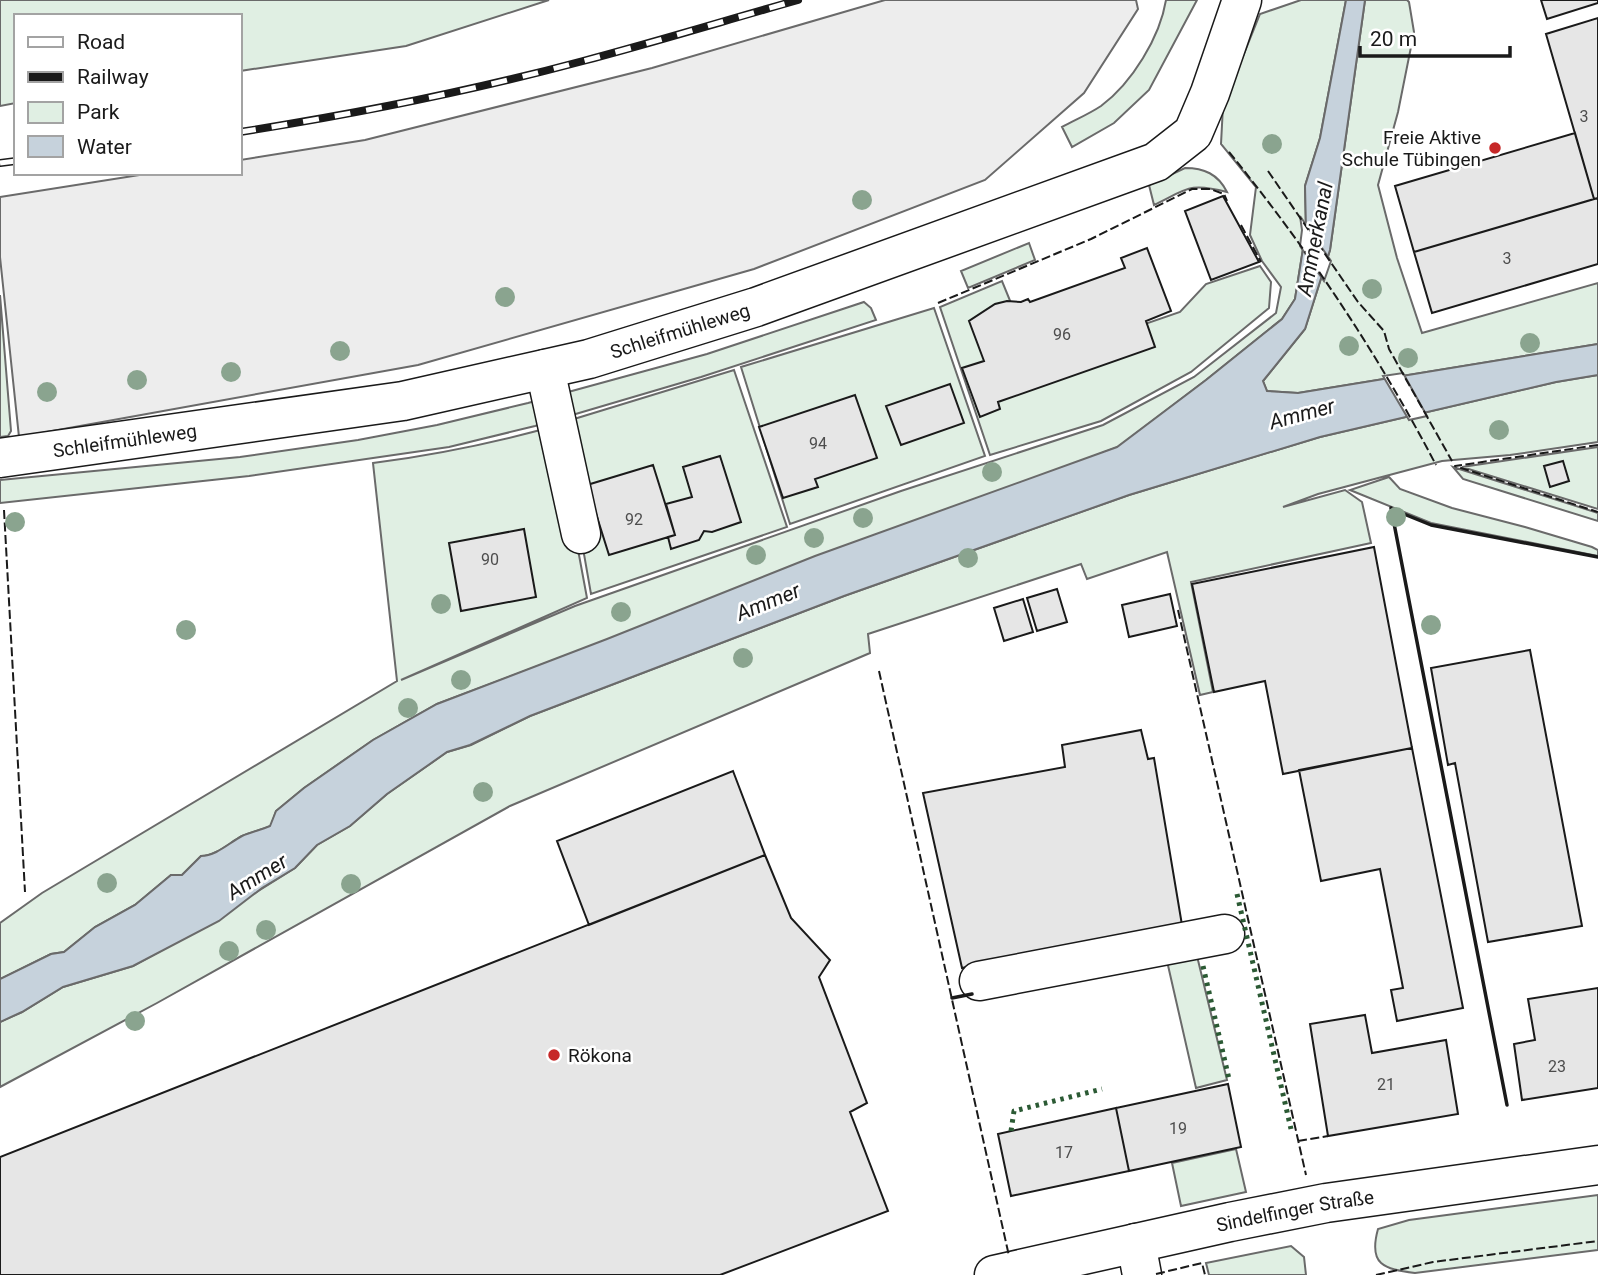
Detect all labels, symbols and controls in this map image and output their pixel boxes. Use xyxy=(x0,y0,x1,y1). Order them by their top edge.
legend xyxy=(14,14,242,175)
scale bar xyxy=(1360,14,1510,58)
text: 20 m xyxy=(1370,27,1417,51)
text: Road xyxy=(77,30,125,54)
text: Railway xyxy=(77,65,149,89)
text: Park xyxy=(77,100,120,124)
house number: 3 xyxy=(1580,107,1589,126)
place label: Freie Aktive Schule Tübingen xyxy=(1342,126,1481,171)
text: Water xyxy=(77,135,132,159)
marker: Freie Aktive Schule Tübingen xyxy=(1487,140,1503,156)
water label: Ammerkanal xyxy=(1292,179,1338,299)
house number: 3 xyxy=(1503,249,1512,268)
street label: Schleifmühleweg xyxy=(607,298,753,363)
house number: 96 xyxy=(1053,325,1071,344)
water label: Ammer xyxy=(1266,393,1338,434)
street label: Schleifmühleweg xyxy=(51,419,198,462)
house number: 94 xyxy=(809,434,827,453)
house number: 92 xyxy=(625,510,643,529)
house number: 90 xyxy=(481,550,499,569)
water label: Ammer xyxy=(732,578,804,626)
water label: Ammer xyxy=(222,849,293,905)
place label: Rökona xyxy=(568,1044,632,1067)
marker: Rökona xyxy=(546,1047,562,1063)
house number: 23 xyxy=(1548,1057,1566,1076)
house number: 21 xyxy=(1377,1075,1395,1094)
house number: 19 xyxy=(1169,1119,1187,1138)
house number: 17 xyxy=(1055,1143,1073,1162)
street label: Sindelfinger Straße xyxy=(1214,1185,1375,1236)

